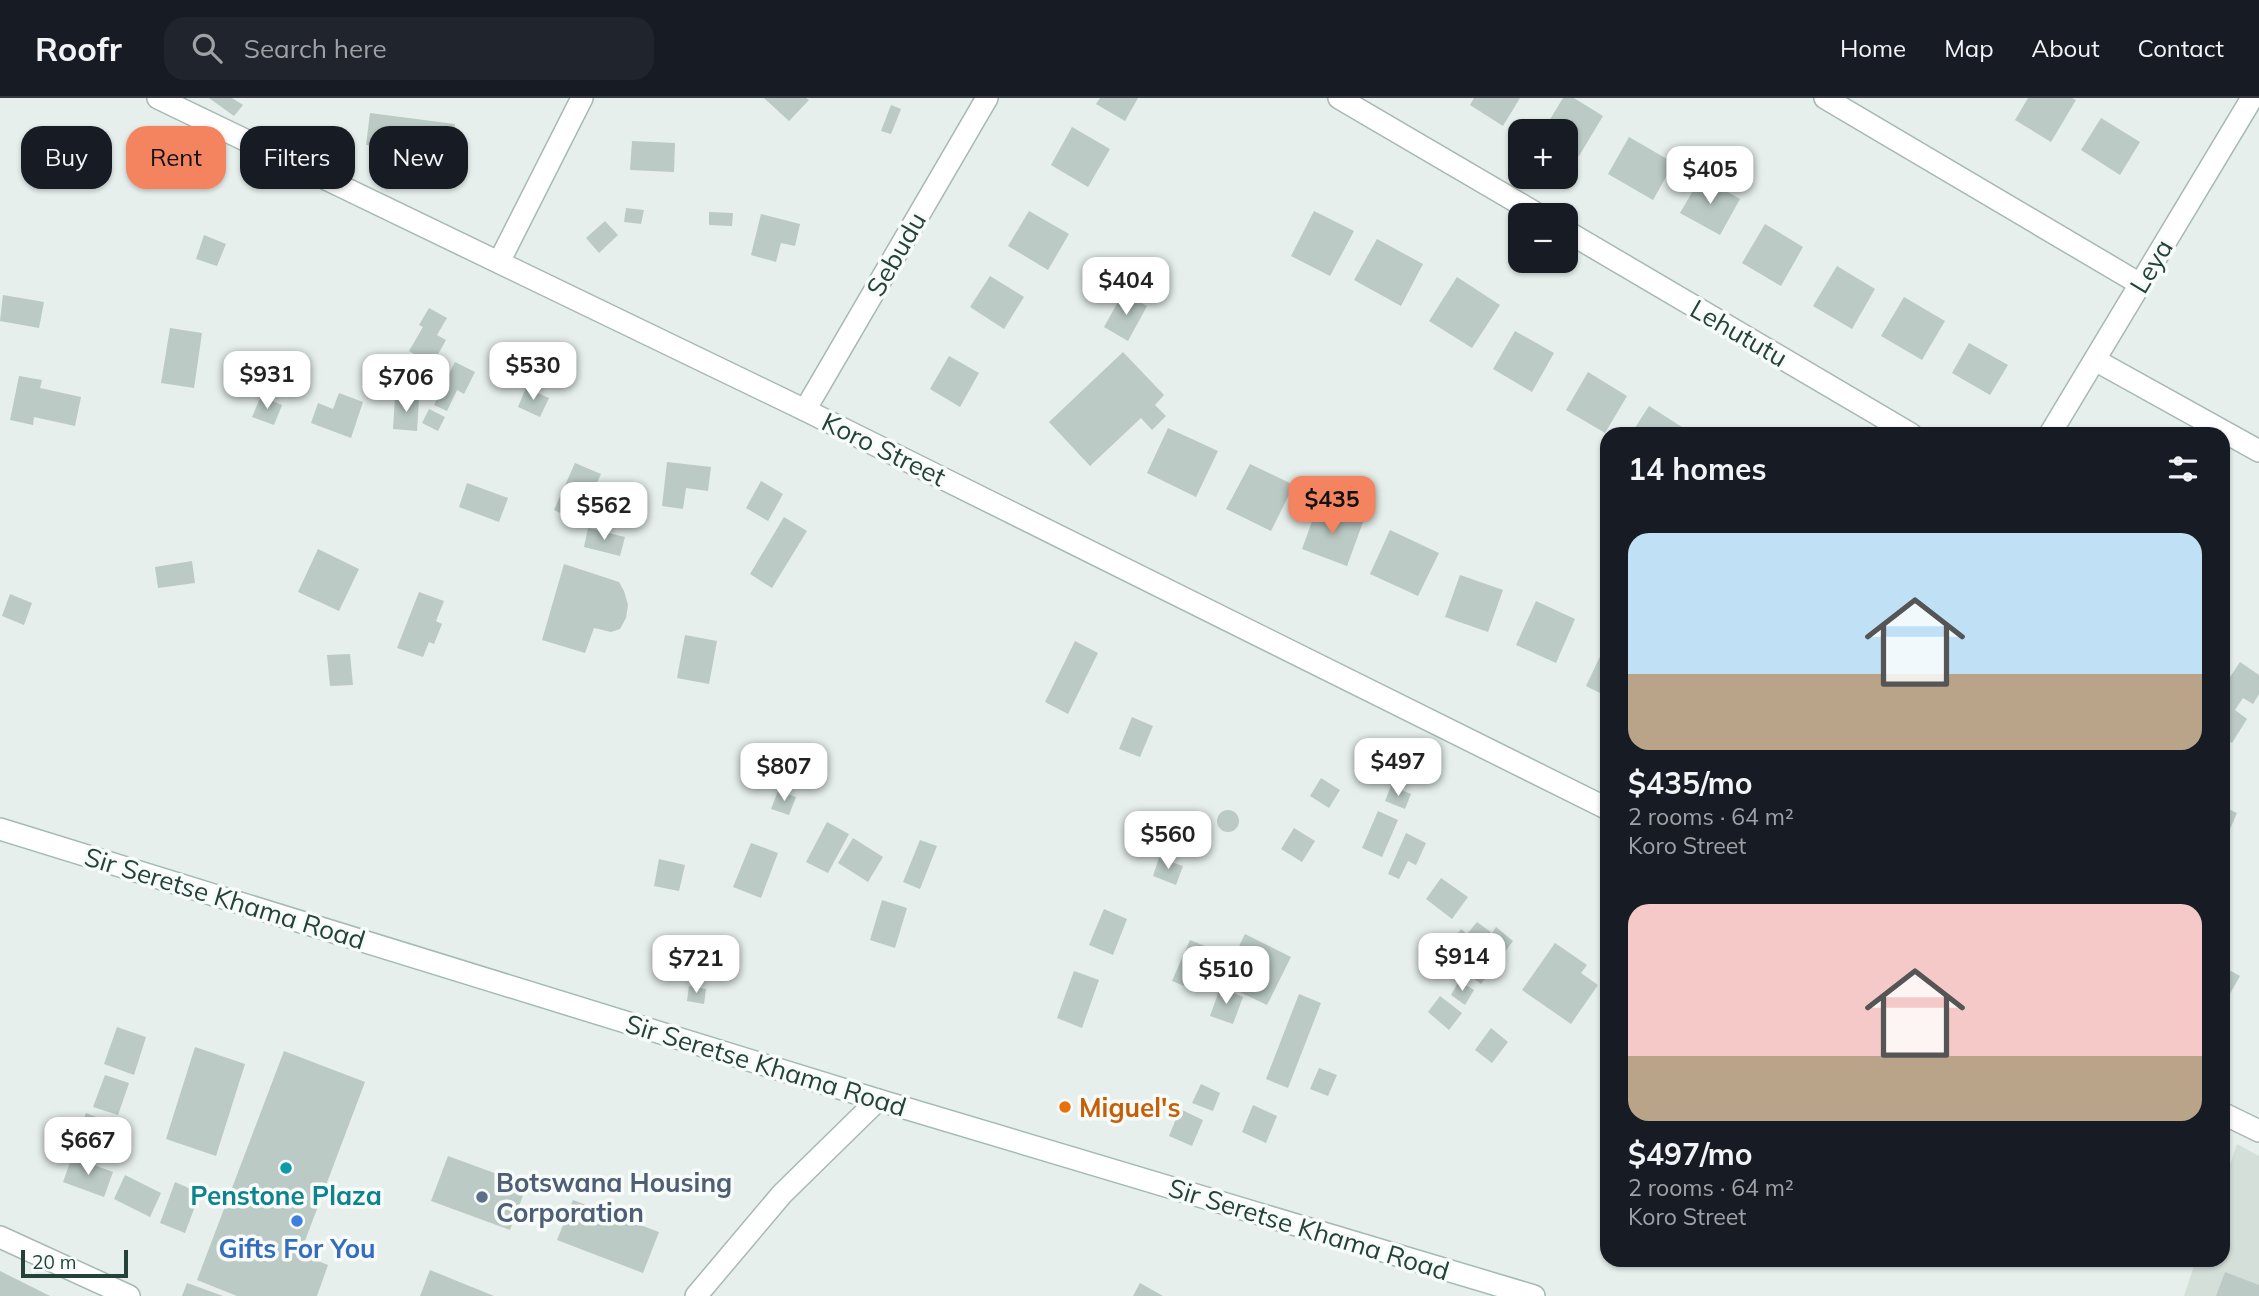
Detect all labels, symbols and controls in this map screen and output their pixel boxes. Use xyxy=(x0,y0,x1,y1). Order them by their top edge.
search box xyxy=(164,17,654,80)
text: Roofr xyxy=(35,28,122,69)
icon: search xyxy=(188,29,226,67)
text: Search here xyxy=(244,32,387,65)
text: Home xyxy=(1840,33,1906,63)
text: Map xyxy=(1944,33,1994,63)
text: About xyxy=(2032,33,2100,63)
text: Contact xyxy=(2138,33,2224,63)
map controls xyxy=(1508,119,1578,273)
button: + xyxy=(1508,119,1578,189)
chip: Buy xyxy=(21,126,112,189)
chip: Rent xyxy=(126,126,226,189)
chip: Filters xyxy=(240,126,355,189)
chip: New xyxy=(369,126,468,189)
pin: $405 xyxy=(1669,146,1751,206)
text: $405 xyxy=(1682,154,1738,183)
button: − xyxy=(1508,203,1578,273)
street label: Sebudu xyxy=(859,206,933,302)
street label: Leya xyxy=(2122,233,2180,299)
pin: $404 xyxy=(1085,258,1167,317)
text: $404 xyxy=(1098,265,1154,294)
street label: Lehututu xyxy=(1685,292,1793,374)
pin: $530 xyxy=(492,342,574,402)
text: $530 xyxy=(505,350,561,379)
pin: $931 xyxy=(226,352,308,411)
pin: $706 xyxy=(365,354,447,414)
text: $931 xyxy=(239,359,295,388)
text: $706 xyxy=(378,362,434,391)
street label: Koro Street xyxy=(817,405,951,493)
text: 14 homes xyxy=(1628,450,1767,488)
icon: filters xyxy=(2164,450,2202,488)
pin: $435 xyxy=(1291,476,1373,536)
pin: $562 xyxy=(563,482,645,542)
text: $435 xyxy=(1304,484,1360,513)
text: $562 xyxy=(576,490,632,519)
icon: home xyxy=(1852,579,1978,705)
pin: $497 xyxy=(1357,738,1439,798)
pin: $807 xyxy=(743,744,825,803)
text: $497 xyxy=(1370,746,1426,775)
text: $807 xyxy=(756,751,812,780)
text: $435/mo xyxy=(1628,764,1752,802)
text: 2 rooms · 64 m² xyxy=(1628,802,1794,831)
pin: $560 xyxy=(1127,812,1209,871)
text: $560 xyxy=(1140,819,1196,848)
text: Koro Street xyxy=(1628,831,1746,860)
street label: Sir Seretse Khama Road xyxy=(81,840,369,956)
pin: $914 xyxy=(1421,934,1503,993)
pin: $721 xyxy=(655,936,737,995)
text: $914 xyxy=(1434,941,1490,970)
text: $721 xyxy=(668,943,724,972)
pin: $510 xyxy=(1185,946,1267,1006)
icon: home xyxy=(1852,950,1978,1076)
text: $510 xyxy=(1198,954,1254,983)
street label: Sir Seretse Khama Road xyxy=(622,1007,910,1123)
place label: Miguel's xyxy=(1079,1091,1180,1124)
marker: Miguel's xyxy=(1057,1099,1073,1115)
pin: $667 xyxy=(47,1118,129,1177)
text: $667 xyxy=(60,1125,116,1154)
text: $497/mo xyxy=(1628,1135,1752,1173)
marker: Penstone Plaza xyxy=(278,1160,294,1176)
place label: Botswana Housing Corporation xyxy=(496,1166,732,1229)
street label: Sir Seretse Khama Road xyxy=(1165,1171,1453,1287)
text: 2 rooms · 64 m² xyxy=(1628,1173,1794,1202)
place label: Penstone Plaza xyxy=(190,1179,382,1212)
marker: Botswana Housing Corporation xyxy=(474,1189,490,1205)
text: Koro Street xyxy=(1628,1202,1746,1231)
marker: Gifts For You xyxy=(289,1213,305,1229)
place label: Gifts For You xyxy=(218,1232,376,1265)
scale bar xyxy=(21,1247,128,1279)
text: 20 m xyxy=(32,1250,76,1274)

